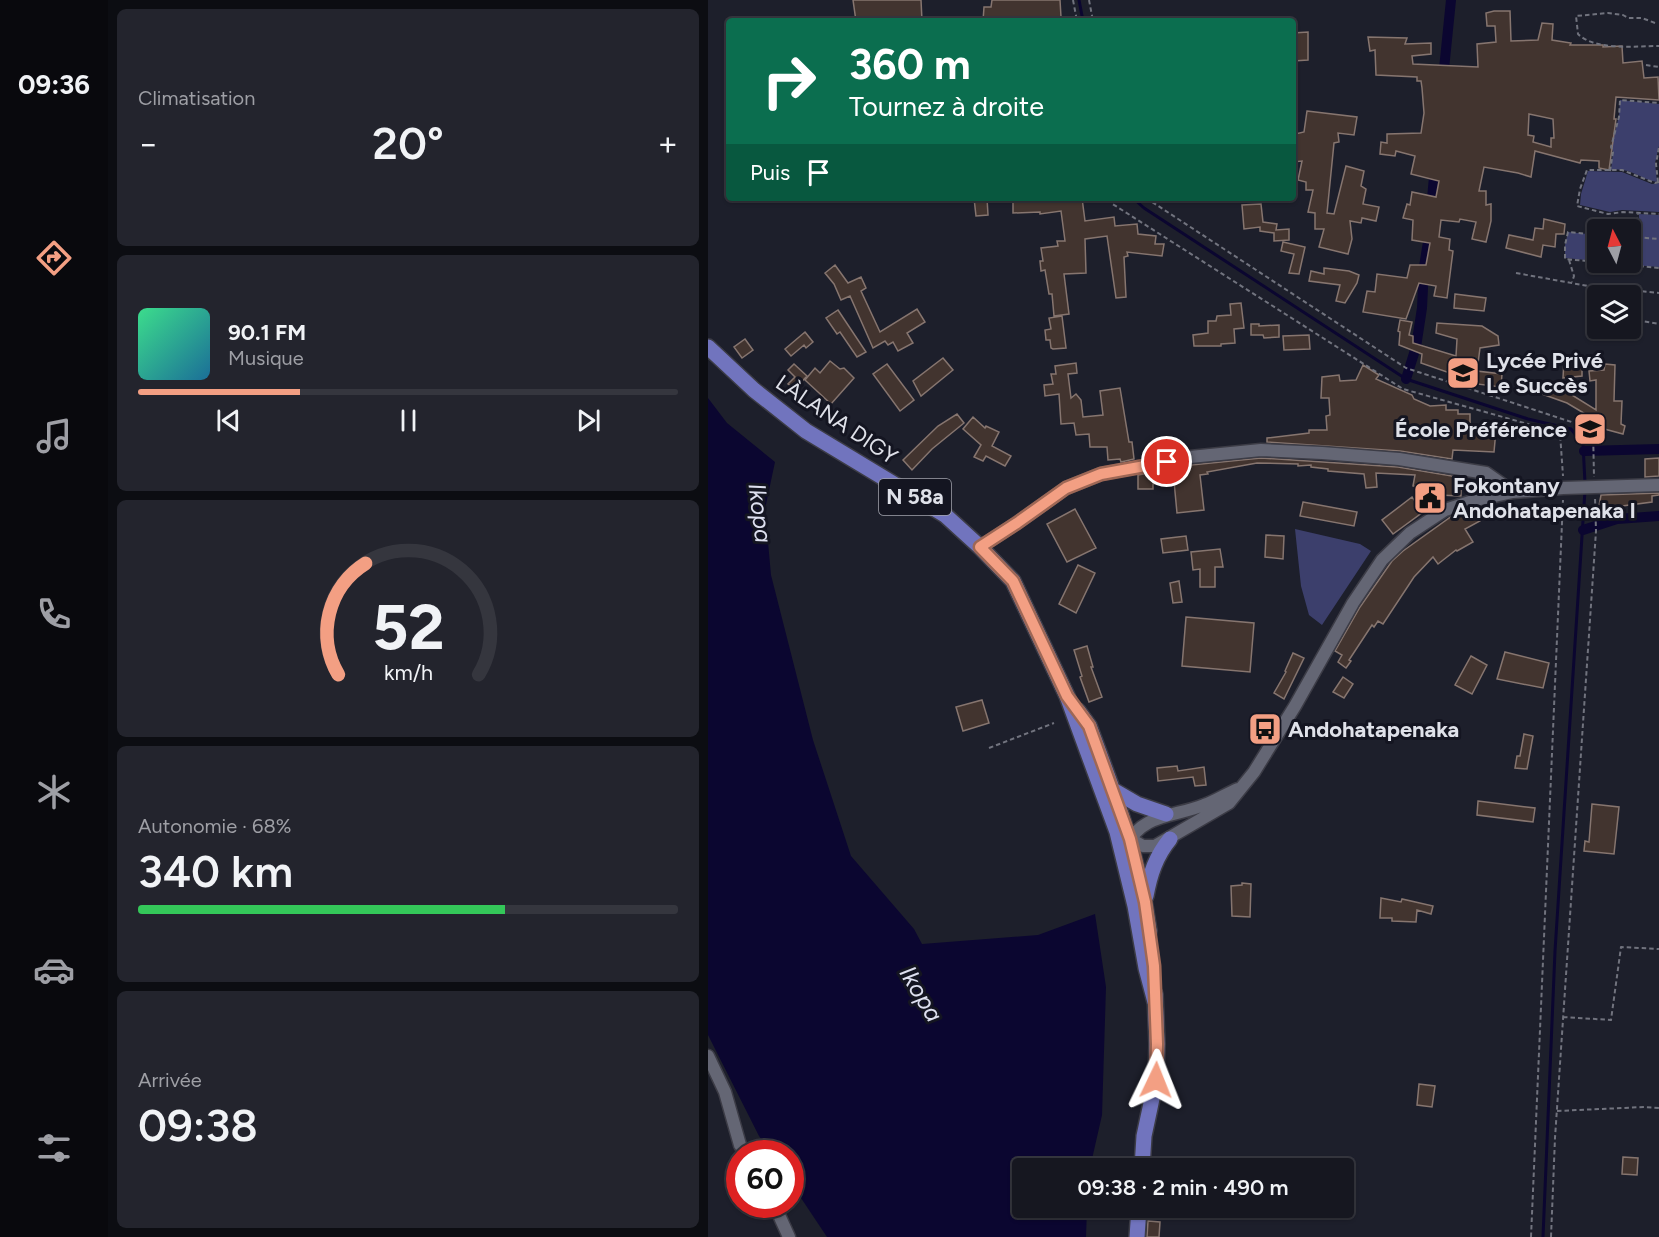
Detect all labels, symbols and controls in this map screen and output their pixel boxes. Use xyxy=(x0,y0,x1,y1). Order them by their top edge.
text: 360 m xyxy=(849,39,971,90)
icon: right xyxy=(750,42,828,120)
text: 09:36 xyxy=(18,68,90,101)
text: Climatisation xyxy=(138,86,255,110)
text: Tournez à droite xyxy=(849,90,1044,123)
text: 20° xyxy=(372,116,444,170)
text: − xyxy=(138,124,159,163)
text: + xyxy=(657,124,678,163)
icon: arrive xyxy=(802,156,835,189)
text: Puis xyxy=(750,159,790,186)
north arrow xyxy=(1587,219,1641,273)
map controls xyxy=(1587,219,1641,339)
icon: directions xyxy=(33,237,75,279)
button: layers xyxy=(1587,285,1641,339)
text: 90.1 FM xyxy=(228,319,306,346)
text: Musique xyxy=(228,346,304,370)
place label: Lycée Privé Le Succès xyxy=(1486,347,1603,399)
school or university icon: Lycée Privé Le Succès xyxy=(1445,355,1481,391)
street label: LÀLANA DIGY xyxy=(771,369,903,470)
icon: previous xyxy=(212,404,245,437)
icon: pause xyxy=(392,404,425,437)
icon: next xyxy=(572,404,605,437)
school or university icon: École Préférence xyxy=(1572,411,1608,447)
icon: music xyxy=(33,415,75,457)
place label: École Préférence xyxy=(1395,416,1567,443)
pin xyxy=(1141,436,1192,487)
icon: arrive xyxy=(1150,445,1183,478)
place label: Fokontany Andohatapenaka I xyxy=(1453,472,1636,524)
road number: N 58a xyxy=(879,479,951,515)
public building icon: Fokontany Andohatapenaka I xyxy=(1412,480,1448,516)
water label: Ikopa xyxy=(742,481,779,545)
text: 52 xyxy=(372,591,444,666)
icon: phone xyxy=(33,593,75,635)
text: km/h xyxy=(384,661,432,686)
bus stop icon: Andohatapenaka xyxy=(1247,711,1283,747)
place label: Andohatapenaka xyxy=(1288,716,1459,743)
icon: climate xyxy=(33,771,75,813)
text: Autonomie · 68% xyxy=(138,814,291,838)
text: 340 km xyxy=(138,844,293,898)
icon: car xyxy=(33,949,75,991)
water label: Ikopa xyxy=(894,961,949,1027)
position arrow xyxy=(1124,1048,1188,1112)
text: Arrivée xyxy=(138,1068,202,1092)
text: 09:38 xyxy=(138,1098,258,1152)
icon: filters xyxy=(33,1127,75,1169)
speed limit sign: 60 xyxy=(726,1140,804,1218)
text: 09:38 · 2 min · 490 m xyxy=(1078,1174,1288,1201)

